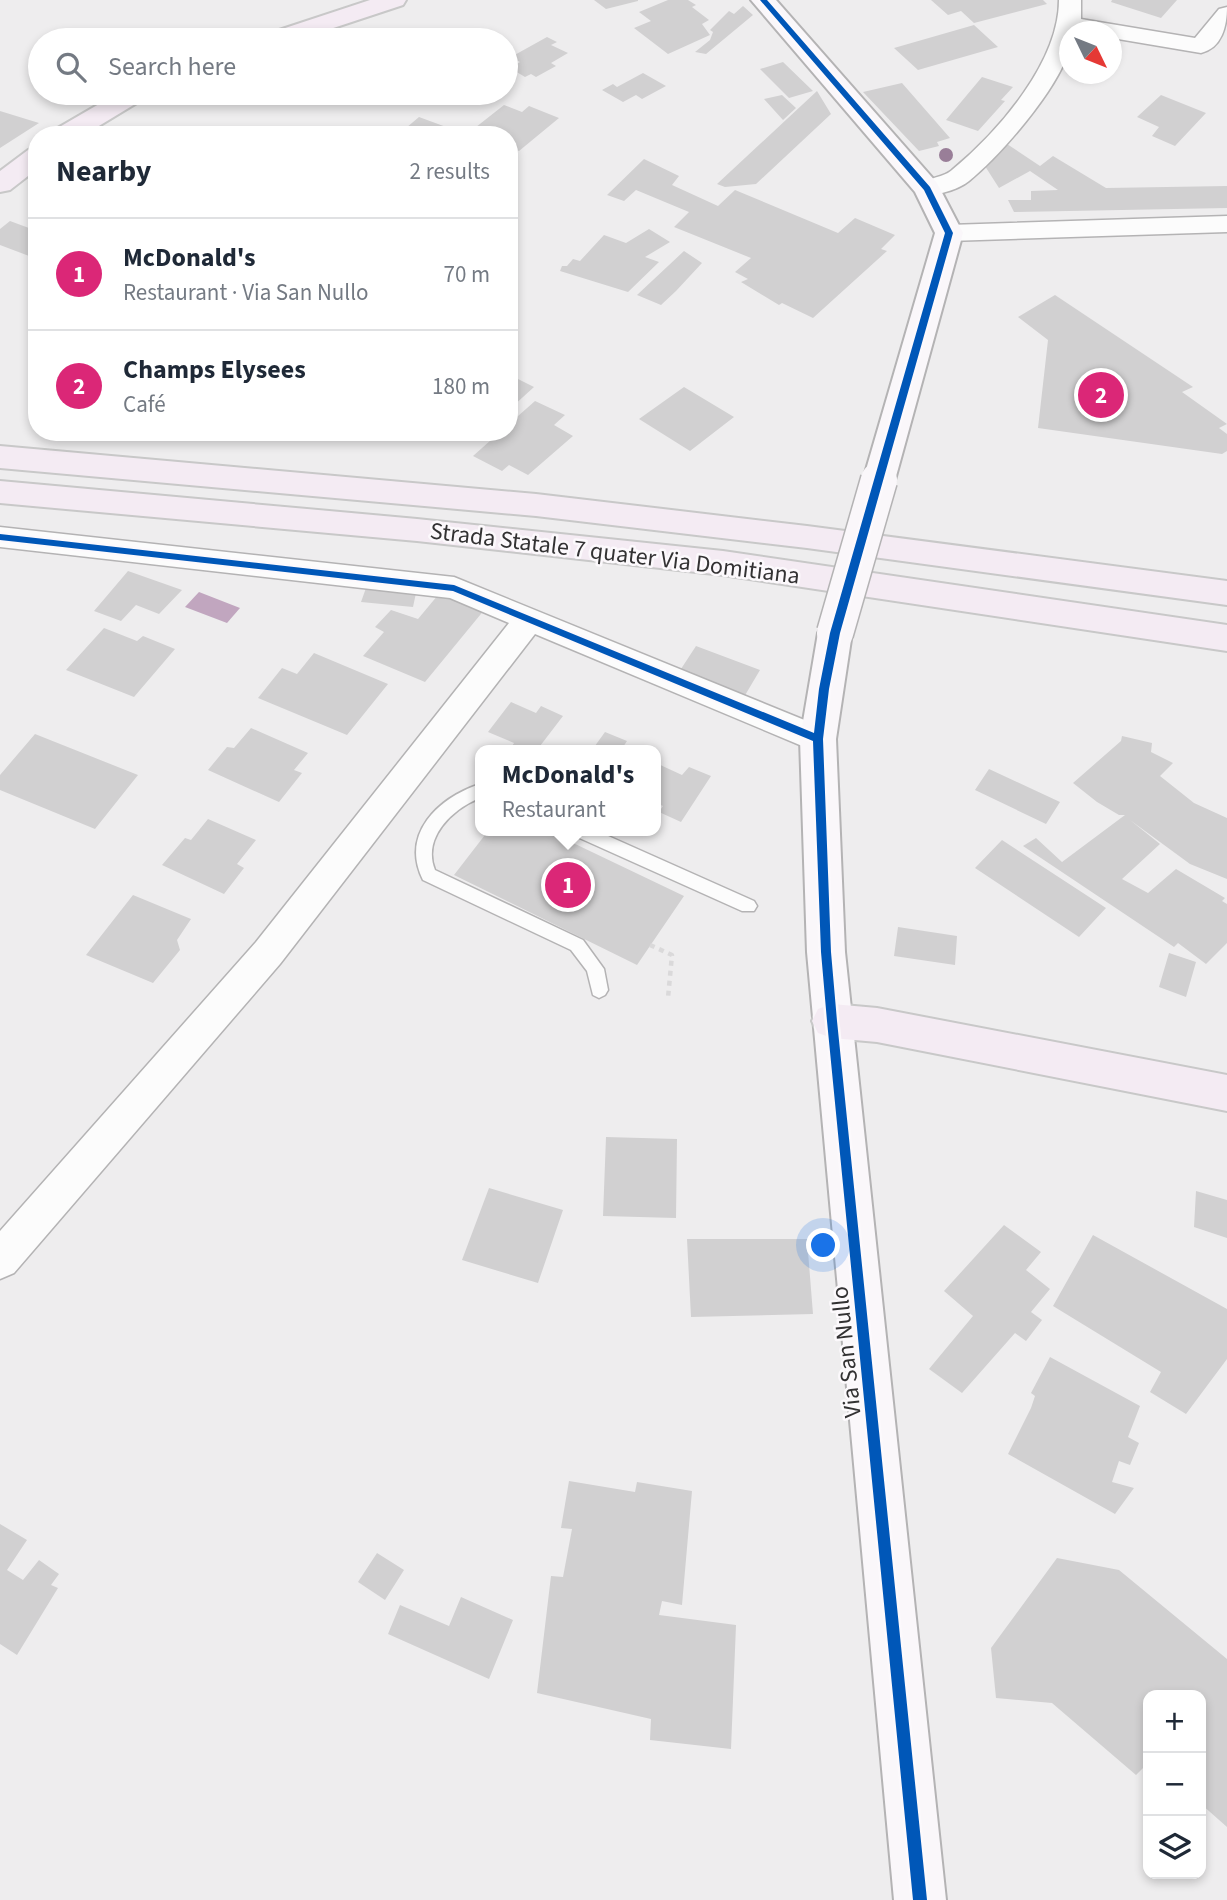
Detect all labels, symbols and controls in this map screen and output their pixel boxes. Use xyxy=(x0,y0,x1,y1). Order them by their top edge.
north arrow xyxy=(1059,21,1122,84)
search box xyxy=(28,28,518,105)
icon: search xyxy=(52,48,90,86)
text: Search here xyxy=(108,48,236,85)
text: Nearby xyxy=(56,150,151,193)
text: 2 results xyxy=(410,155,490,188)
text: McDonald's xyxy=(123,239,256,276)
text: 1 xyxy=(73,258,85,291)
text: 70 m xyxy=(443,258,490,291)
text: Restaurant · Via San Nullo xyxy=(123,276,368,309)
text: Champs Elysees xyxy=(123,351,306,388)
pin: 2 xyxy=(1078,369,1124,421)
text: 2 xyxy=(73,370,85,403)
text: 180 m xyxy=(432,370,490,403)
text: Café xyxy=(123,388,166,421)
street label: Strada Statale 7 quater Via Domitiana xyxy=(428,513,802,594)
popup xyxy=(475,745,661,836)
text: McDonald's xyxy=(502,756,634,793)
text: Restaurant xyxy=(502,793,606,826)
pin: 1 xyxy=(545,859,591,911)
your location xyxy=(806,1228,840,1262)
street label: Via San Nullo xyxy=(822,1285,871,1419)
map controls xyxy=(1143,1690,1206,1879)
button: + xyxy=(1143,1690,1206,1753)
button: − xyxy=(1143,1753,1206,1816)
button: layers xyxy=(1143,1816,1206,1879)

